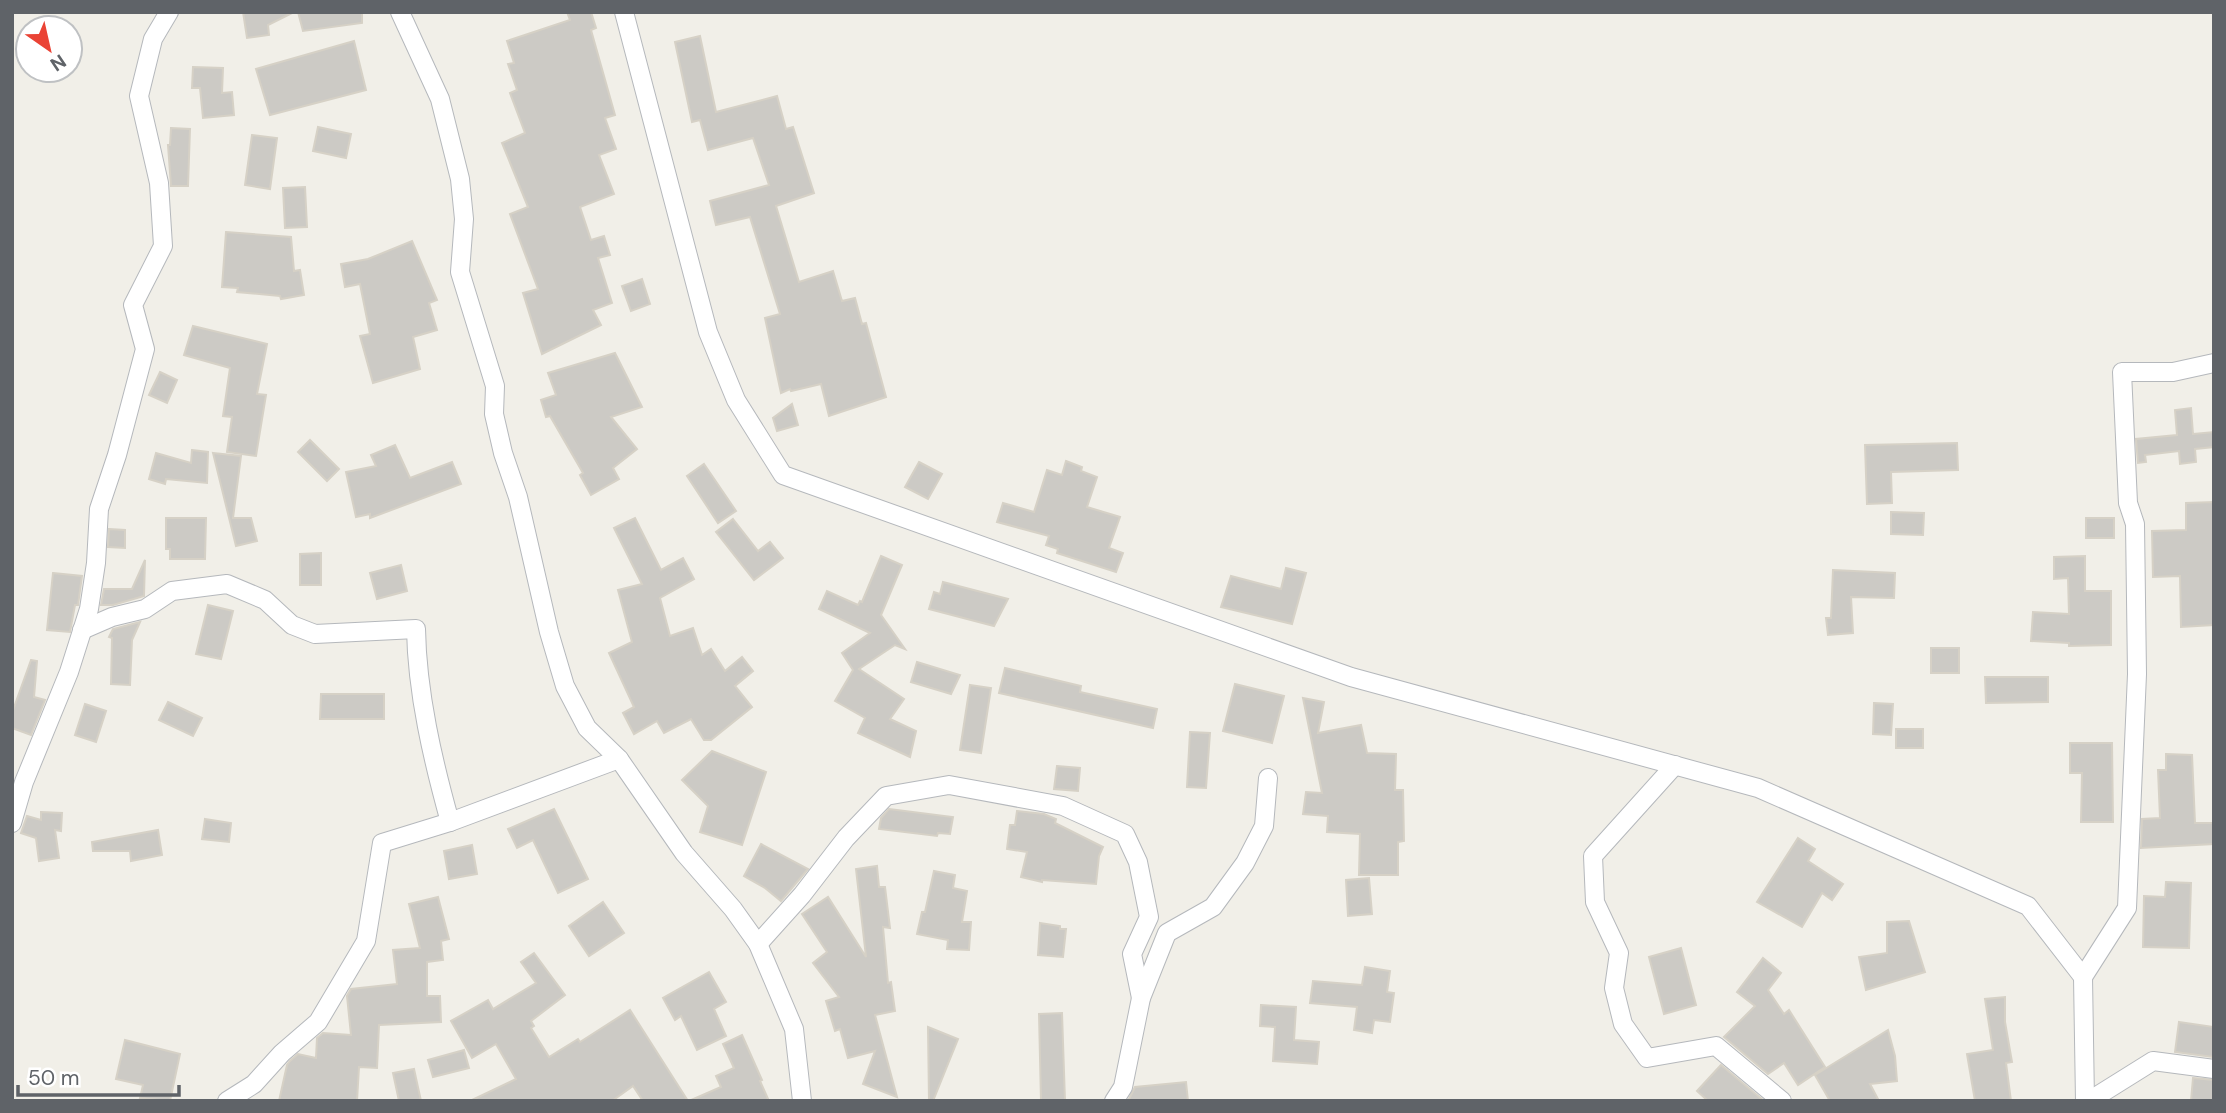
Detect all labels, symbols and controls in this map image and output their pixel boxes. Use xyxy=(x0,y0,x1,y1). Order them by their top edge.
north arrow xyxy=(14,14,84,84)
text: N xyxy=(45,48,71,77)
scale bar xyxy=(18,1054,178,1098)
text: 50 m xyxy=(28,1064,79,1092)

